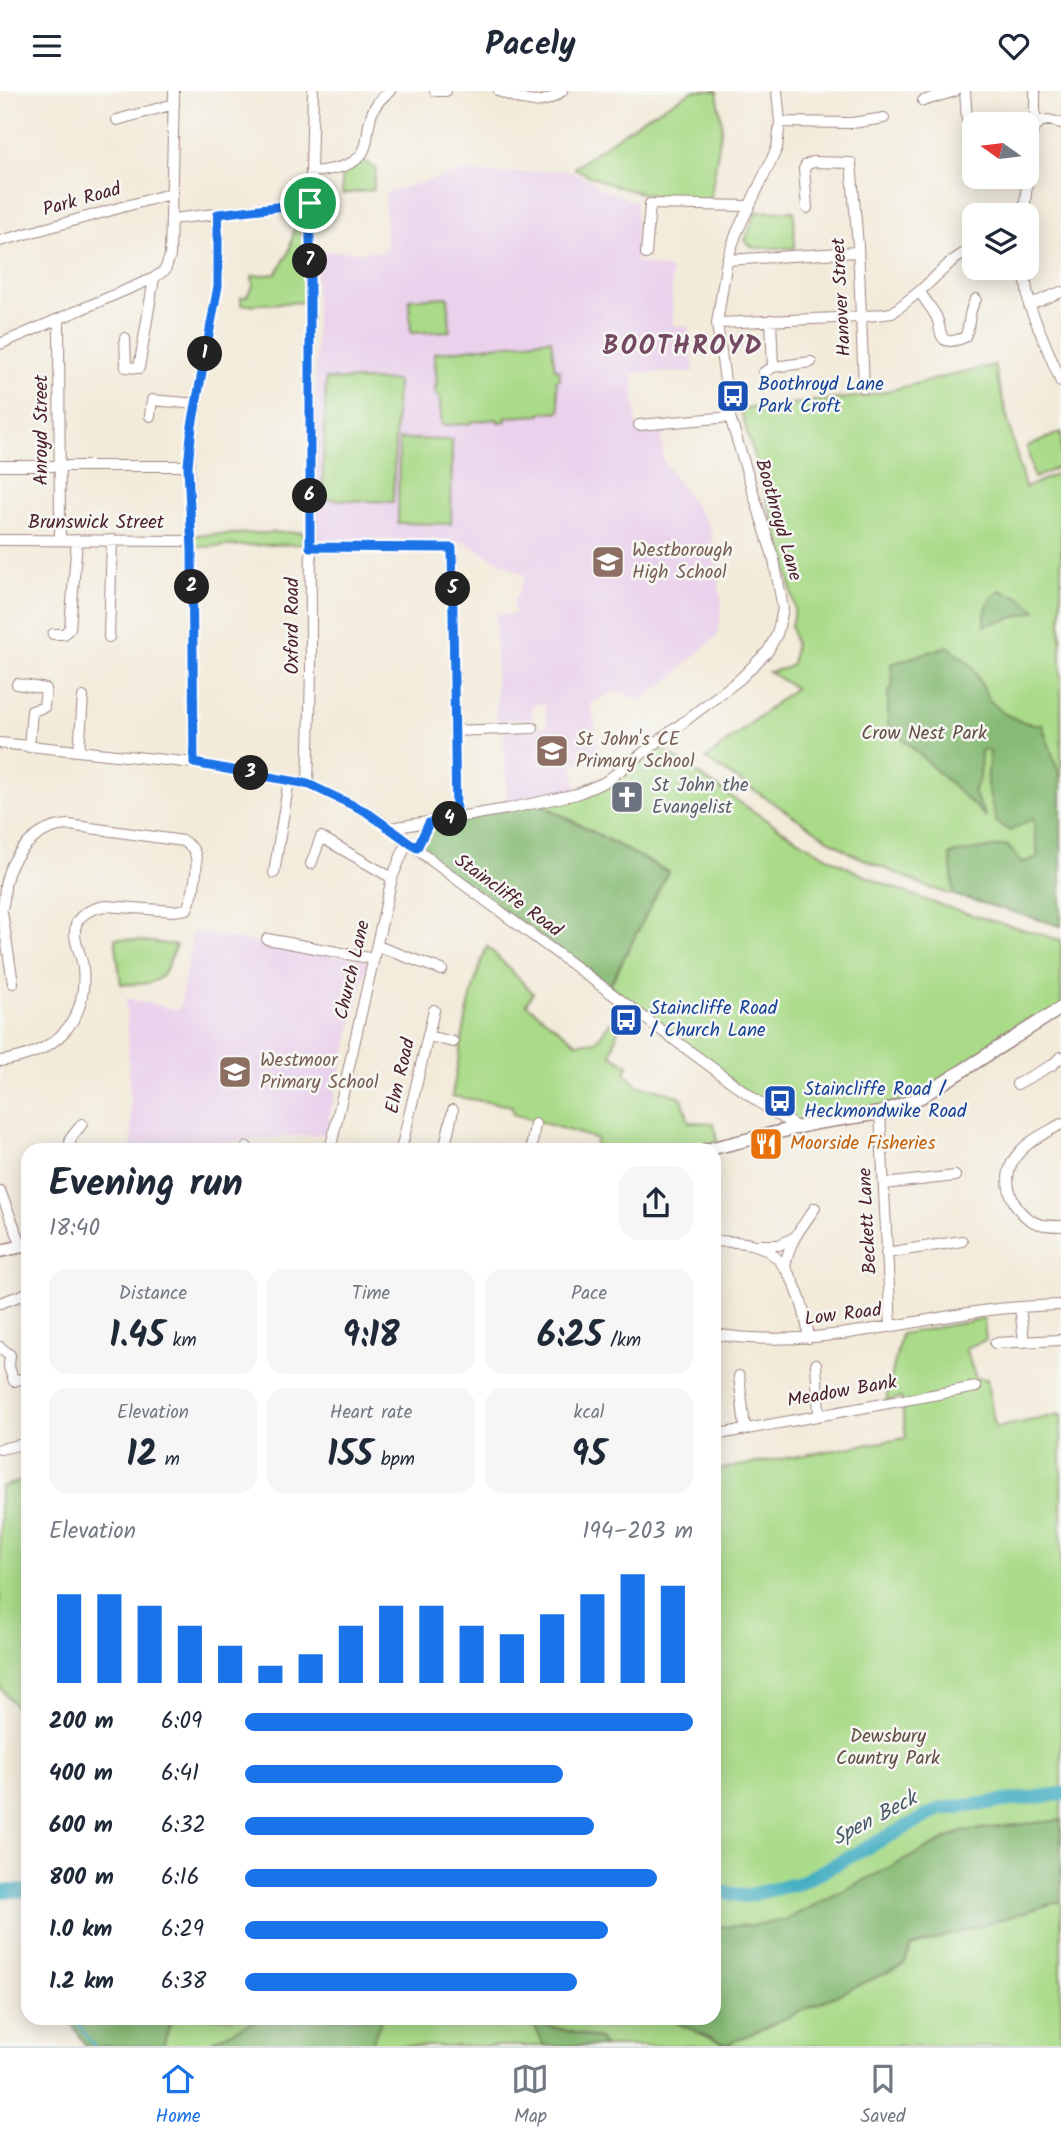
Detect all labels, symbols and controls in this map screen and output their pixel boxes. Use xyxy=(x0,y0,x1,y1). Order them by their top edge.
text: Pacely xyxy=(485,20,576,71)
icon: menu xyxy=(28,27,66,65)
icon: heart xyxy=(995,27,1033,65)
north arrow xyxy=(962,112,1040,189)
map controls xyxy=(962,112,1039,280)
pin xyxy=(280,173,340,233)
street label: Park Road xyxy=(39,174,125,225)
icon: arrive xyxy=(291,184,329,222)
button: layers xyxy=(962,203,1039,280)
street label: Hanover Street xyxy=(824,236,860,357)
pin: 7 xyxy=(292,243,328,279)
text: 7 xyxy=(305,245,314,275)
district label: BOOTHROYD xyxy=(602,326,764,368)
pin: 1 xyxy=(188,337,222,371)
text: 1 xyxy=(202,338,207,368)
place label: Boothroyd Lane Park Croft xyxy=(758,370,884,422)
street label: Anroyd Street xyxy=(27,374,57,485)
bus stop icon: Boothroyd Lane Park Croft xyxy=(714,377,752,415)
street label: Boothroyd Lane xyxy=(746,455,810,585)
pin: 6 xyxy=(292,479,328,513)
text: 6 xyxy=(304,480,315,510)
street label: Brunswick Street xyxy=(28,508,165,538)
place label: Westborough High School xyxy=(632,536,733,588)
school or university icon: Westborough High School xyxy=(589,543,627,581)
pin: 2 xyxy=(174,569,210,605)
text: 2 xyxy=(186,571,197,601)
pin: 5 xyxy=(435,571,470,607)
text: 5 xyxy=(448,573,457,603)
street label: Oxford Road xyxy=(278,577,308,675)
park label: Crow Nest Park xyxy=(861,719,987,749)
place label: St John's CE Primary School xyxy=(576,725,695,777)
school or university icon: St John's CE Primary School xyxy=(533,732,571,770)
pin: 3 xyxy=(233,755,268,791)
text: 3 xyxy=(245,757,256,787)
place label: St John the Evangelist xyxy=(652,771,749,823)
church icon: St John the Evangelist xyxy=(608,778,646,816)
pin: 4 xyxy=(433,801,468,837)
text: 4 xyxy=(444,803,455,833)
street label: Staincliffe Road xyxy=(448,846,569,946)
street label: Church Lane xyxy=(327,917,379,1023)
place label: Staincliffe Road / Church Lane xyxy=(650,994,778,1046)
bus stop icon: Staincliffe Road / Church Lane xyxy=(607,1001,645,1039)
street label: Elm Road xyxy=(378,1035,424,1117)
place label: Westmoor Primary School xyxy=(260,1046,379,1098)
school or university icon: Westmoor Primary School xyxy=(216,1053,254,1091)
place label: Staincliffe Road / Heckmondwike Road xyxy=(804,1075,967,1127)
bus stop icon: Staincliffe Road / Heckmondwike Road xyxy=(761,1082,799,1120)
restaurant icon: Moorside Fisheries xyxy=(747,1125,785,1163)
place label: Moorside Fisheries xyxy=(790,1129,936,1159)
text: Evening run xyxy=(49,1155,243,1215)
button: share xyxy=(619,1166,693,1240)
street label: Beckett Lane xyxy=(850,1166,886,1275)
text: 18:40 xyxy=(49,1211,100,1247)
text: Distance xyxy=(119,1279,187,1309)
text: Time xyxy=(352,1279,390,1309)
text: Pace xyxy=(571,1279,607,1309)
street label: Low Road xyxy=(803,1295,884,1335)
text: 1.45 xyxy=(109,1309,165,1365)
text: 9:18 xyxy=(342,1309,400,1365)
text: 6:25 xyxy=(537,1309,603,1365)
text: km xyxy=(165,1326,197,1356)
text: /km xyxy=(603,1326,641,1356)
street label: Meadow Bank xyxy=(785,1368,899,1416)
text: Elevation xyxy=(117,1398,189,1428)
text: Heart rate xyxy=(330,1398,412,1428)
text: kcal xyxy=(574,1398,604,1428)
text: 12 xyxy=(126,1428,157,1484)
text: 155 xyxy=(327,1428,373,1484)
text: 95 xyxy=(571,1428,607,1484)
text: m xyxy=(157,1445,180,1475)
text: bpm xyxy=(373,1445,415,1475)
text: Elevation xyxy=(49,1514,136,1550)
text: 194–203 m xyxy=(582,1514,693,1550)
text: 200 m xyxy=(49,1704,114,1740)
text: 6:09 xyxy=(161,1704,202,1740)
park label: Dewsbury Country Park xyxy=(836,1722,940,1774)
text: 400 m xyxy=(49,1756,113,1792)
text: 6:41 xyxy=(161,1756,199,1792)
water label: Spen Beck xyxy=(827,1781,926,1855)
text: 600 m xyxy=(49,1808,113,1844)
text: 6:32 xyxy=(161,1808,206,1844)
text: 800 m xyxy=(49,1860,114,1896)
text: 6:16 xyxy=(161,1860,199,1896)
text: 1.0 km xyxy=(49,1912,112,1948)
text: 6:29 xyxy=(161,1912,204,1948)
text: 1.2 km xyxy=(49,1964,114,2000)
text: 6:38 xyxy=(161,1964,206,2000)
tab: Home xyxy=(155,2060,201,2132)
tab: Map xyxy=(511,2060,549,2132)
tab: Saved xyxy=(860,2060,906,2132)

